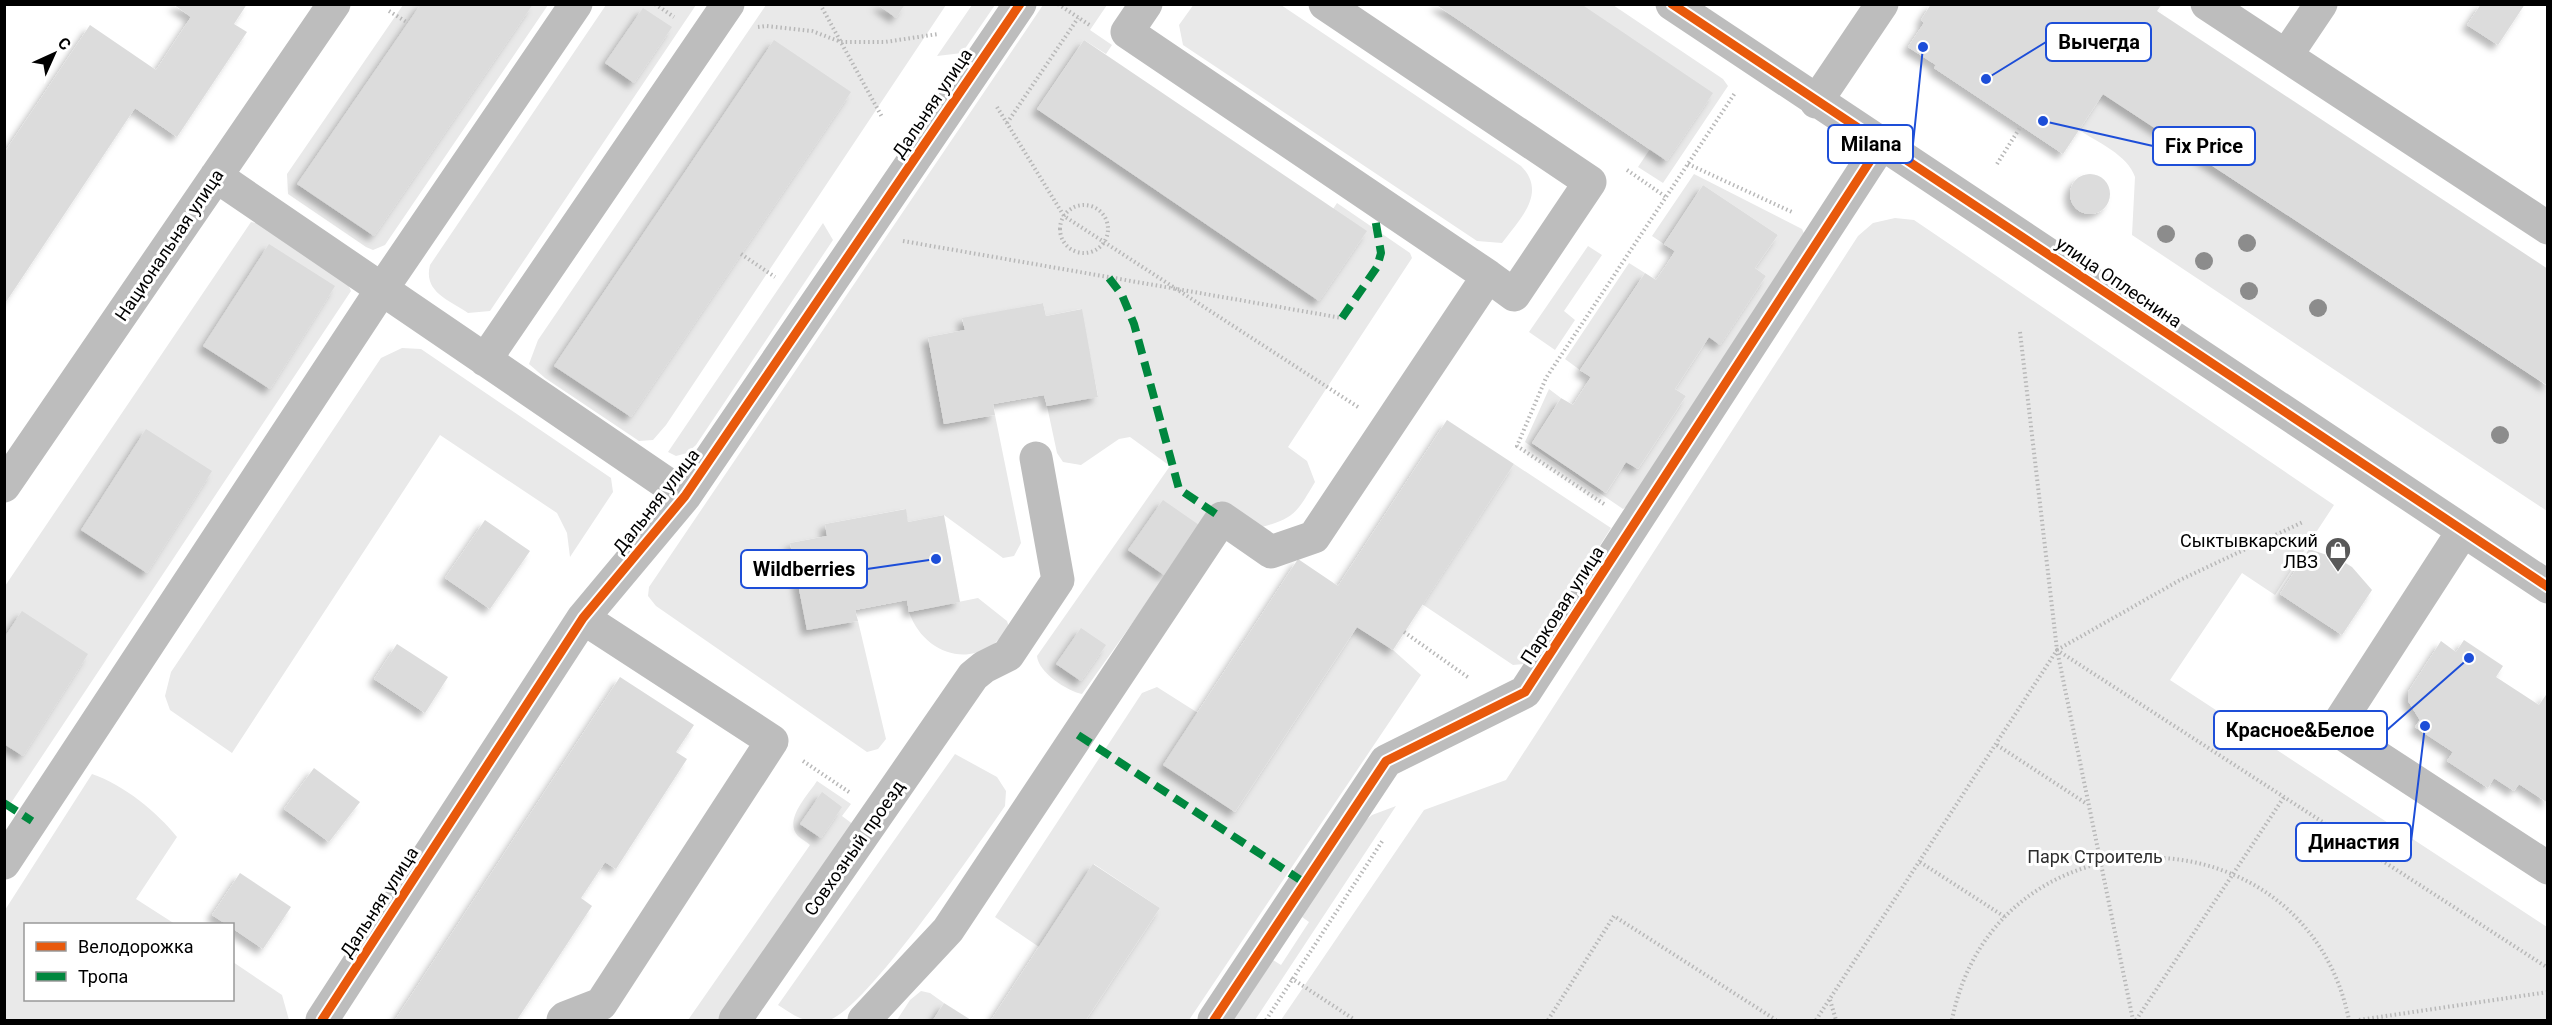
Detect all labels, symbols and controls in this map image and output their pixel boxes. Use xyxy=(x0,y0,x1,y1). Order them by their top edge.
callout: Вычегда xyxy=(2046,23,2151,61)
north arrow xyxy=(24,24,84,84)
text: Вычегда xyxy=(2058,30,2140,54)
text: С xyxy=(54,33,75,54)
street label: Дальняя улица xyxy=(888,44,976,162)
callout: Milana xyxy=(1828,125,1913,163)
callout: Fix Price xyxy=(2153,127,2255,165)
text: Milana xyxy=(1841,132,1902,156)
text: Fix Price xyxy=(2165,134,2243,158)
street label: Национальная улица xyxy=(110,165,228,325)
street label: улица Оплеснина xyxy=(2052,232,2186,332)
street label: Дальняя улица xyxy=(608,444,704,558)
place label: Сыктывкарский ЛВЗ xyxy=(2180,530,2318,572)
shop icon: Сыктывкарский ЛВЗ xyxy=(2323,535,2353,573)
street label: Парковая улица xyxy=(1516,542,1608,668)
callout: Wildberries xyxy=(741,550,867,588)
text: Wildberries xyxy=(753,557,855,581)
callout: Красное&Белое xyxy=(2214,711,2387,749)
text: Красное&Белое xyxy=(2226,718,2374,742)
street label: Совхозный проезд xyxy=(800,776,909,920)
callout: Династия xyxy=(2296,823,2411,861)
text: Династия xyxy=(2308,830,2400,854)
street label: Дальняя улица xyxy=(335,843,423,961)
park label: Парк Строитель xyxy=(2027,846,2163,867)
legend xyxy=(24,923,234,1001)
text: Велодорожка xyxy=(78,936,193,957)
text: Тропа xyxy=(78,966,128,987)

